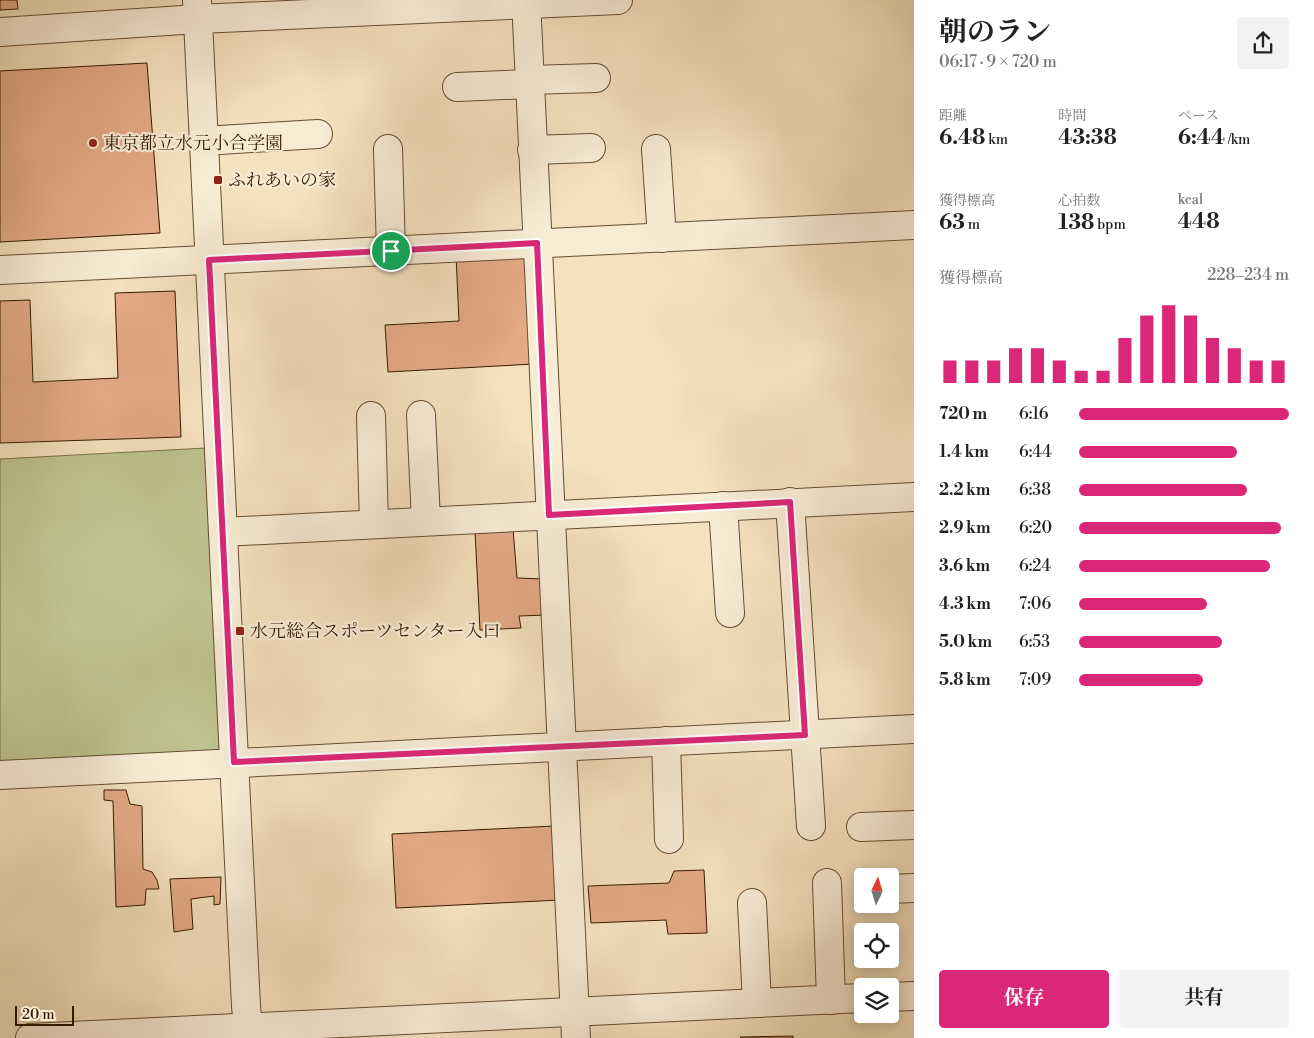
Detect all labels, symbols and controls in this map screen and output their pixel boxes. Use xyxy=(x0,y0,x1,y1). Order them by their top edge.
text: 朝のラン xyxy=(939,15,1051,50)
button: share xyxy=(1237,17,1289,69)
text: 06:17 · 9 × 720 m xyxy=(939,52,1057,72)
text: 距離 xyxy=(939,107,967,125)
text: 時間 xyxy=(1058,107,1086,125)
text: ペース xyxy=(1178,107,1219,125)
text: 6.48 xyxy=(939,125,985,151)
text: 43:38 xyxy=(1058,125,1117,151)
text: 6:44 xyxy=(1178,125,1225,151)
text: km xyxy=(985,131,1008,149)
text: /km xyxy=(1225,131,1250,149)
place label: 東京都立水元小合学園 xyxy=(103,132,283,155)
marker: 東京都立水元小合学園 xyxy=(87,137,99,149)
place label: ふれあいの家 xyxy=(228,169,336,192)
marker: ふれあいの家 xyxy=(212,174,224,186)
text: kcal xyxy=(1178,191,1203,209)
text: 獲得標高 xyxy=(939,192,995,210)
text: 心拍数 xyxy=(1058,192,1100,210)
text: 448 xyxy=(1178,209,1220,235)
text: 63 xyxy=(939,210,965,236)
text: 138 xyxy=(1058,210,1094,236)
text: m xyxy=(965,216,980,234)
text: bpm xyxy=(1094,216,1126,234)
pin xyxy=(370,230,412,272)
icon: arrive xyxy=(377,237,405,265)
text: 228–234 m xyxy=(1207,265,1289,285)
text: 獲得標高 xyxy=(939,268,1003,288)
text: 720 m xyxy=(939,404,987,424)
text: 6:16 xyxy=(1019,404,1048,424)
text: 1.4 km xyxy=(939,442,989,462)
text: 6:44 xyxy=(1019,442,1052,462)
text: 2.2 km xyxy=(939,480,990,500)
text: 6:38 xyxy=(1019,480,1051,500)
text: 2.9 km xyxy=(939,518,990,538)
text: 6:20 xyxy=(1019,518,1052,538)
text: 3.6 km xyxy=(939,556,990,576)
text: 6:24 xyxy=(1019,556,1051,576)
text: 4.3 km xyxy=(939,594,991,614)
text: 7:06 xyxy=(1019,594,1051,614)
place label: 水元総合スポーツセンター入口 xyxy=(250,620,501,643)
marker: 水元総合スポーツセンター入口 xyxy=(234,625,246,637)
text: 5.0 km xyxy=(939,632,992,652)
text: 6:53 xyxy=(1019,632,1050,652)
text: 5.8 km xyxy=(939,670,991,690)
text: 7:09 xyxy=(1019,670,1051,690)
north arrow xyxy=(854,868,899,912)
map controls xyxy=(854,868,899,1023)
button: locate xyxy=(854,923,899,968)
button: 保存 xyxy=(939,970,1109,1028)
button: 共有 xyxy=(1119,970,1289,1028)
button: layers xyxy=(854,978,899,1023)
scale bar xyxy=(15,1003,74,1026)
text: 20 m xyxy=(22,1006,54,1024)

